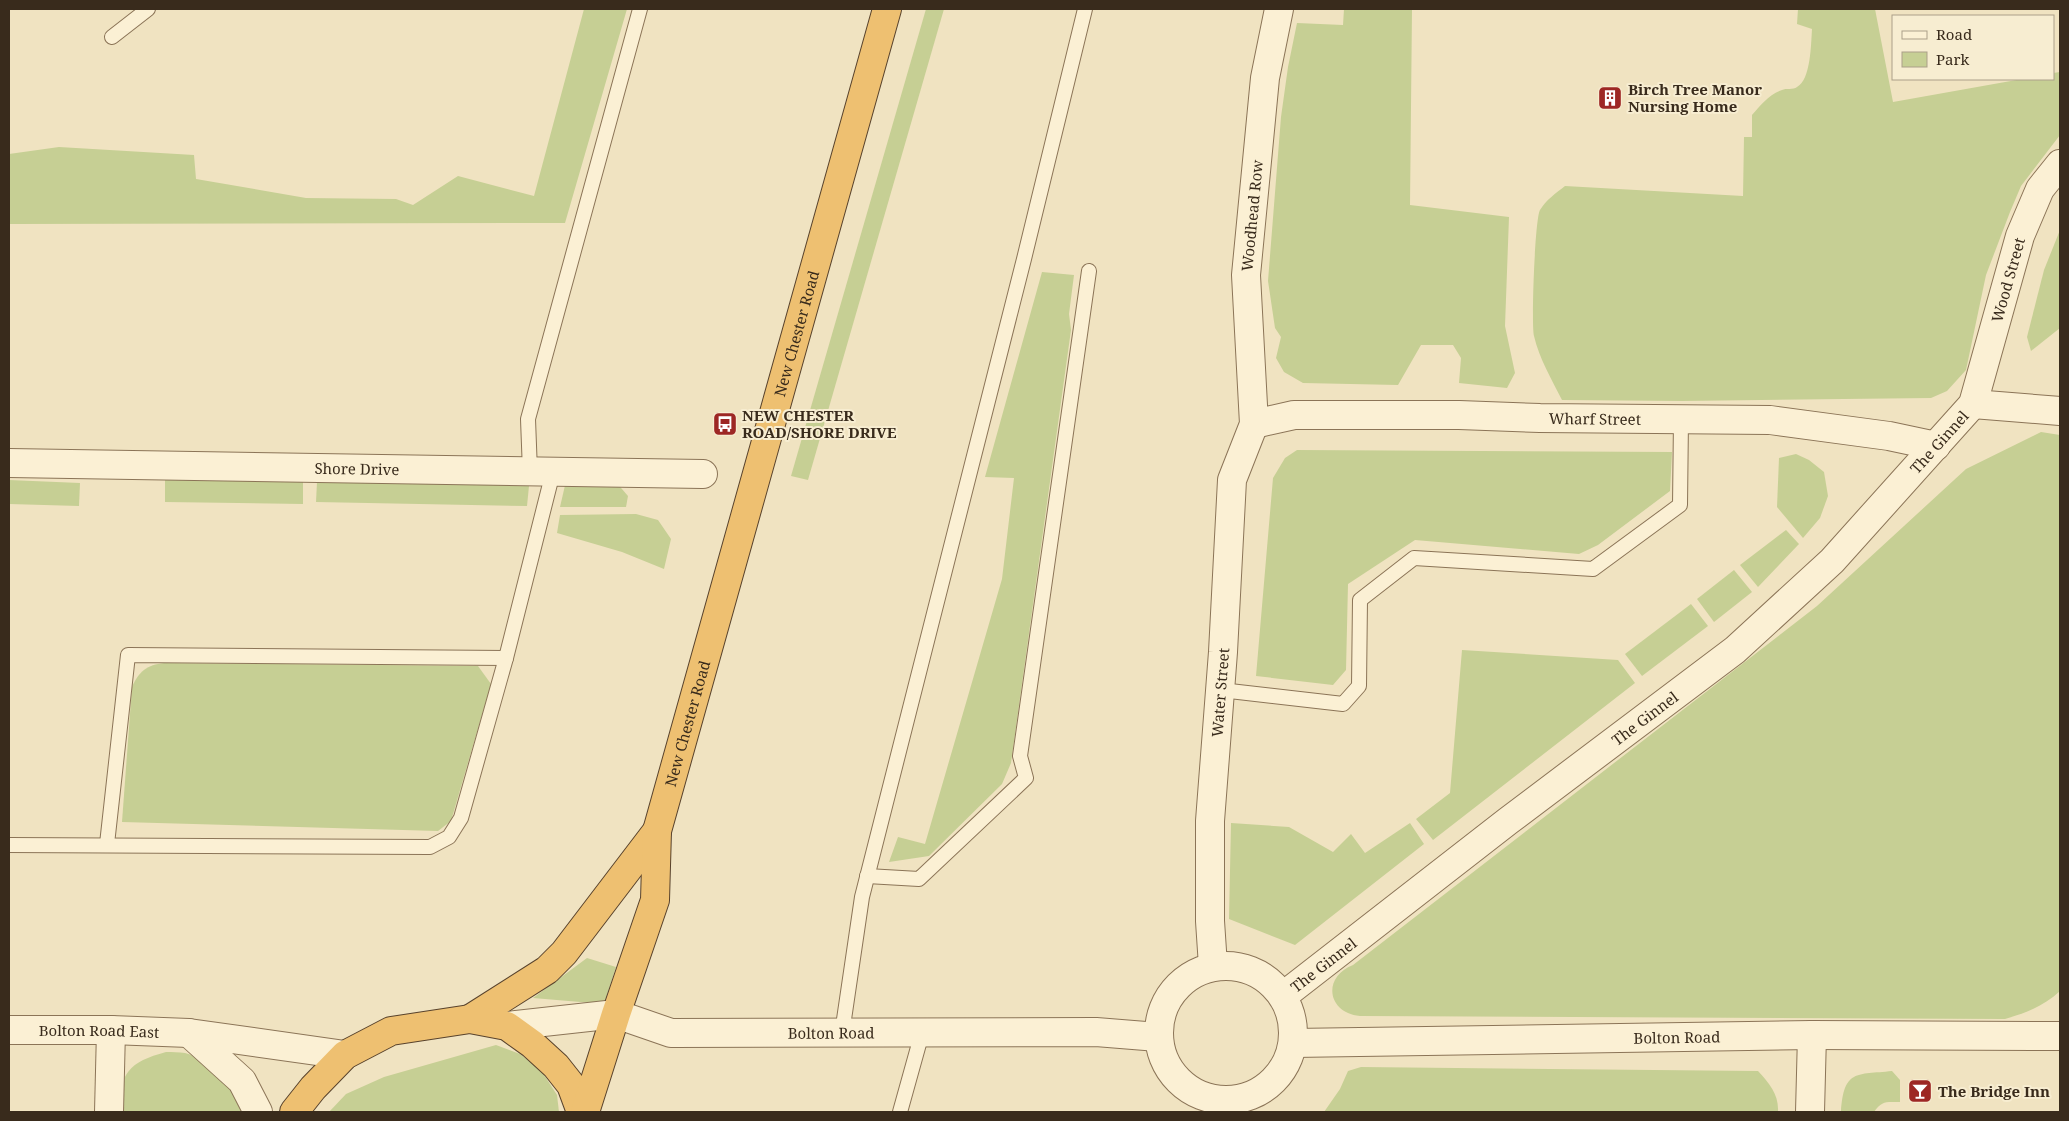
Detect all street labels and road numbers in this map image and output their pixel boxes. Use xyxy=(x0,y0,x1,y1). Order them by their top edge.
street label: Woodhead Row xyxy=(1236,159,1267,272)
street label: Wood Street xyxy=(1986,235,2029,324)
street label: New Chester Road xyxy=(769,268,823,399)
street label: The Ginnel xyxy=(1905,406,1973,478)
street label: Wharf Street xyxy=(1549,408,1641,429)
street label: Shore Drive xyxy=(314,458,400,479)
street label: Water Street xyxy=(1206,647,1233,738)
street label: New Chester Road xyxy=(660,658,714,789)
street label: The Ginnel xyxy=(1607,686,1682,750)
street label: The Ginnel xyxy=(1286,933,1361,997)
street label: Bolton Road East xyxy=(39,1020,160,1042)
street label: Bolton Road xyxy=(788,1023,875,1043)
street label: Bolton Road xyxy=(1633,1026,1721,1048)

